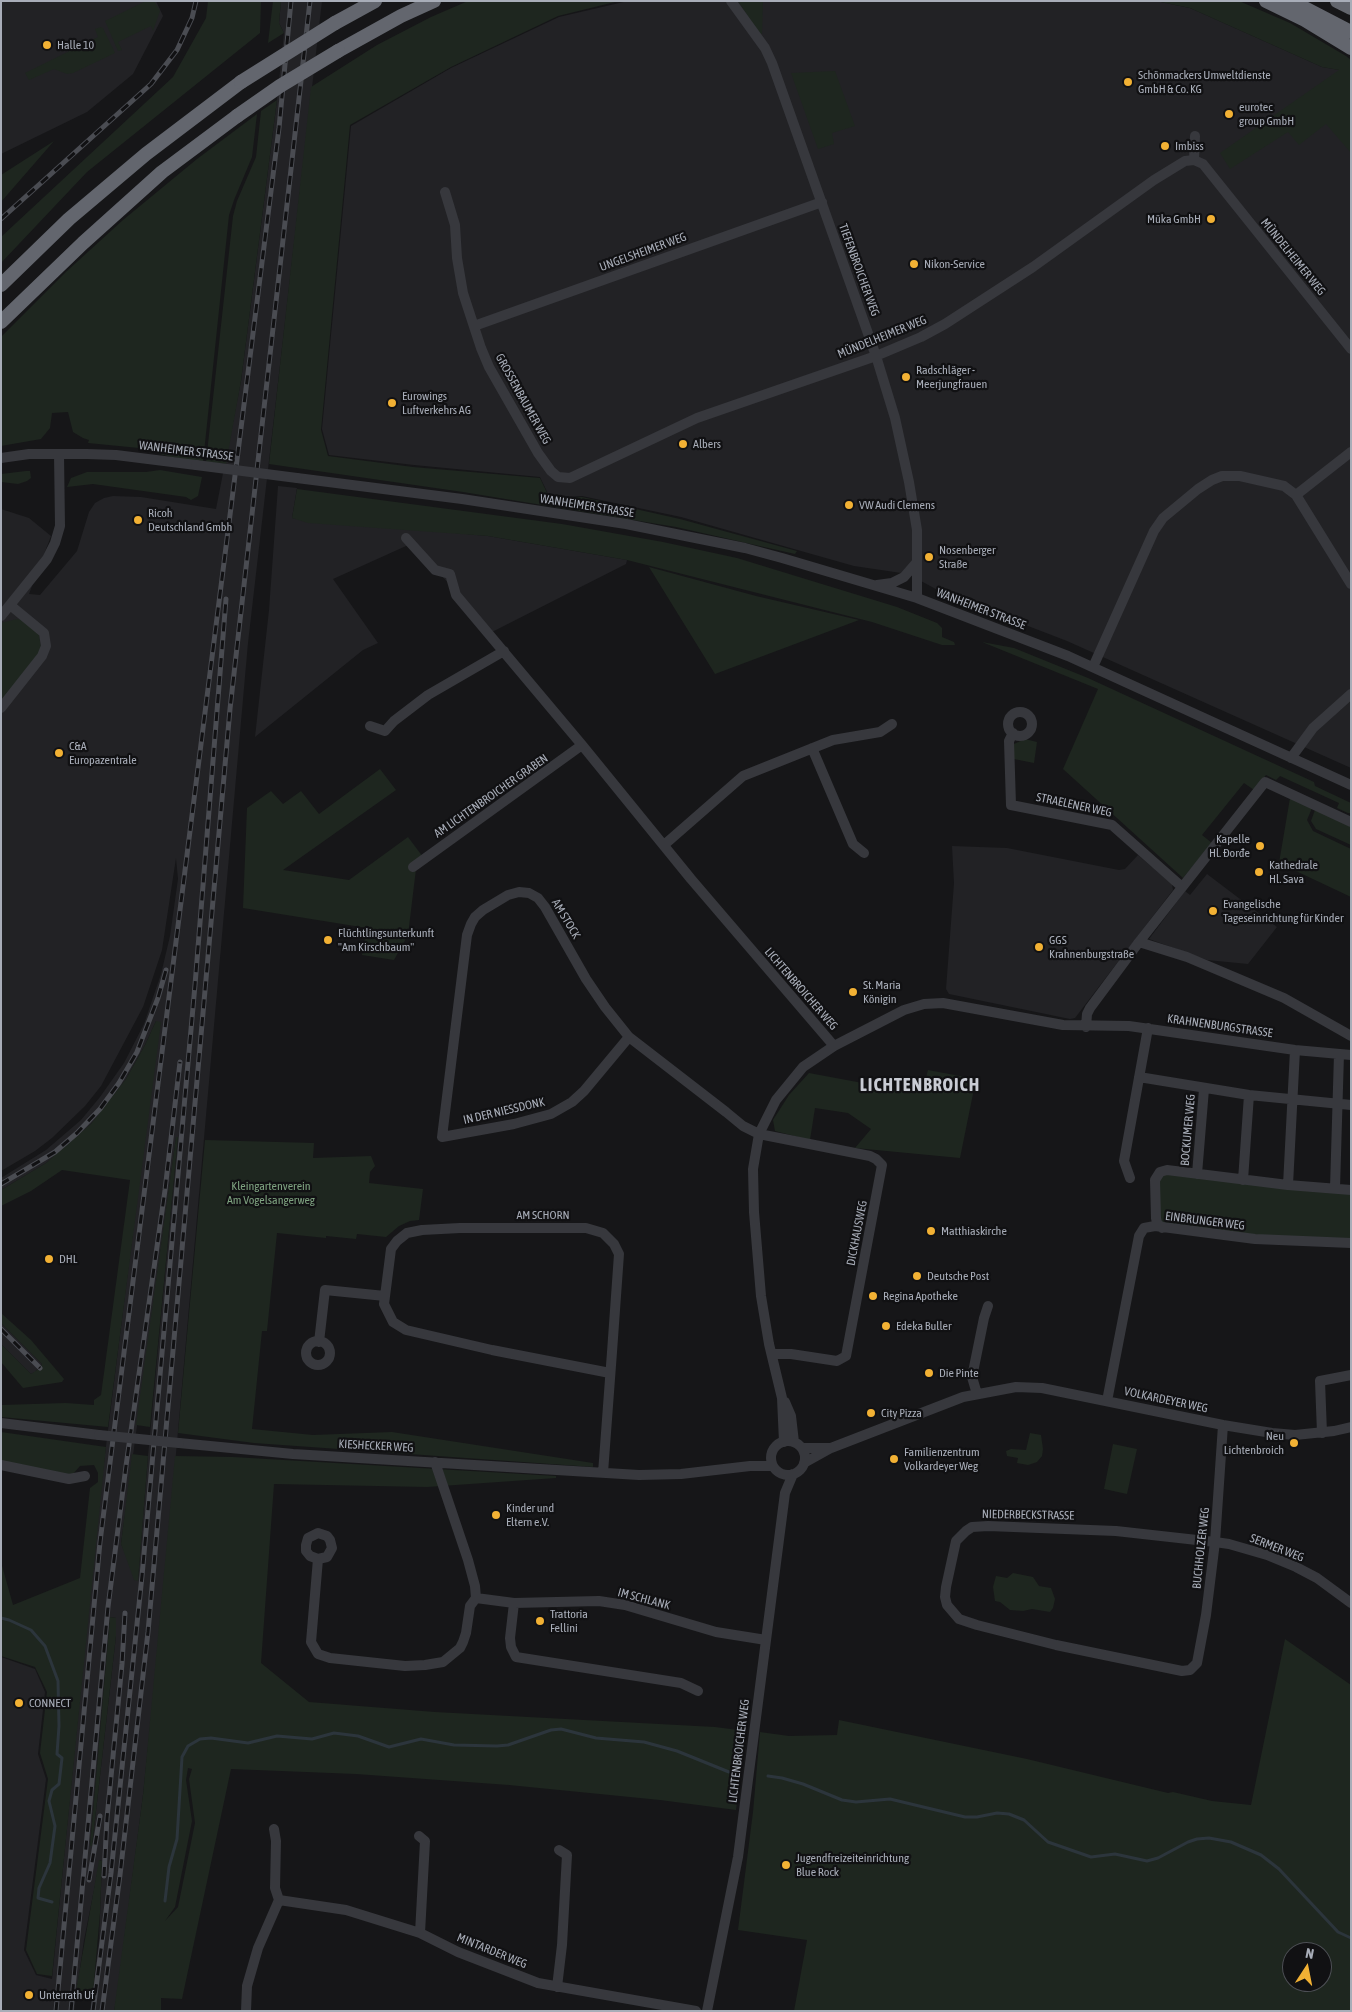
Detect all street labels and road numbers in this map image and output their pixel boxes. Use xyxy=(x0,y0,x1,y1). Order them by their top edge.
street label: MÜNDELHEIMER WEG xyxy=(1258,216,1328,298)
street label: TIEFENBROICHER WEG xyxy=(836,222,882,318)
street label: UNGELSHEIMER WEG xyxy=(598,230,688,274)
street label: MÜNDELHEIMER WEG xyxy=(835,313,929,361)
street label: GROSSENBAUMER WEG xyxy=(492,351,554,447)
street label: WANHEIMER STRASSE xyxy=(138,438,234,464)
street label: WANHEIMER STRASSE xyxy=(539,491,635,521)
street label: WANHEIMER STRASSE xyxy=(934,585,1028,633)
street label: AM LICHTENBROICHER GRABEN xyxy=(431,751,551,841)
street label: STRAELENER WEG xyxy=(1035,790,1113,820)
street label: AM STOCK xyxy=(549,896,583,942)
street label: LICHTENBROICHER WEG xyxy=(761,945,841,1033)
street label: KRAHNENBURGSTRASSE xyxy=(1166,1011,1274,1041)
street label: BOCKUMER WEG xyxy=(1178,1093,1198,1167)
street label: IN DER NIESSDONK xyxy=(462,1095,546,1127)
street label: DICKHAUSWEG xyxy=(844,1199,870,1267)
street label: AM SCHORN xyxy=(516,1208,570,1222)
street label: EINBRUNGER WEG xyxy=(1164,1209,1246,1233)
street label: VOLKARDEYER WEG xyxy=(1123,1384,1209,1416)
street label: KIESHECKER WEG xyxy=(338,1437,414,1455)
street label: BUCHHOLZER WEG xyxy=(1190,1506,1212,1590)
street label: NIEDERBECKSTRASSE xyxy=(982,1507,1074,1523)
street label: SERMER WEG xyxy=(1248,1531,1306,1565)
street label: IM SCHLANK xyxy=(616,1585,672,1613)
street label: LICHTENBROICHER WEG xyxy=(725,1698,753,1804)
street label: MINTARDER WEG xyxy=(455,1930,529,1972)

